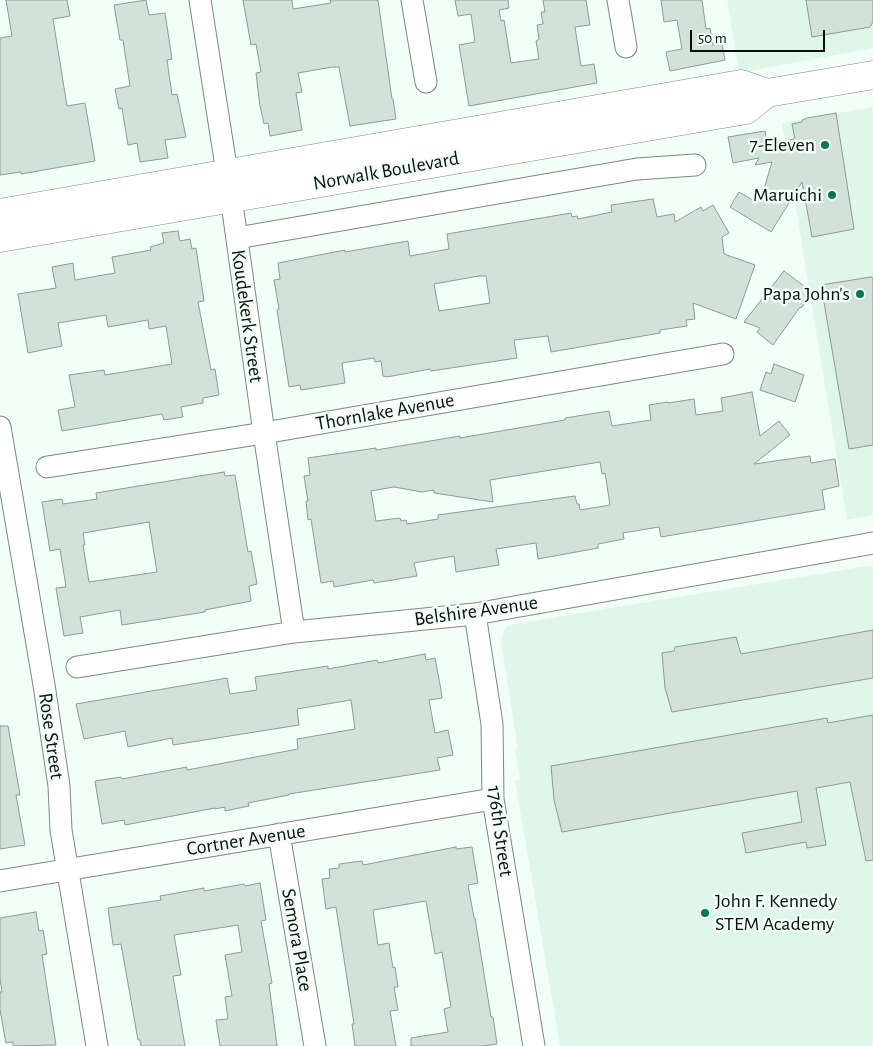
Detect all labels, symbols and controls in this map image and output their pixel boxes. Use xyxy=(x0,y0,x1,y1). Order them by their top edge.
scale bar xyxy=(693,20,828,52)
text: 50 m xyxy=(698,31,727,46)
place label: 7-Eleven xyxy=(750,133,815,157)
marker: 7-Eleven xyxy=(819,139,831,151)
street label: Norwalk Boulevard xyxy=(311,146,461,196)
place label: Maruichi xyxy=(753,183,822,207)
marker: Maruichi xyxy=(826,189,838,201)
street label: Koudekerk Street xyxy=(226,248,268,384)
place label: Papa John's xyxy=(763,282,850,306)
marker: Papa John's xyxy=(854,288,866,300)
street label: Thornlake Avenue xyxy=(314,388,456,436)
street label: Belshire Avenue xyxy=(413,590,539,632)
street label: Rose Street xyxy=(33,691,69,781)
street label: 176th Street xyxy=(482,784,518,878)
street label: Cortner Avenue xyxy=(185,819,307,861)
street label: Semora Place xyxy=(276,887,318,993)
place label: John F. Kennedy STEM Academy xyxy=(715,889,837,936)
marker: John F. Kennedy STEM Academy xyxy=(699,907,711,919)

